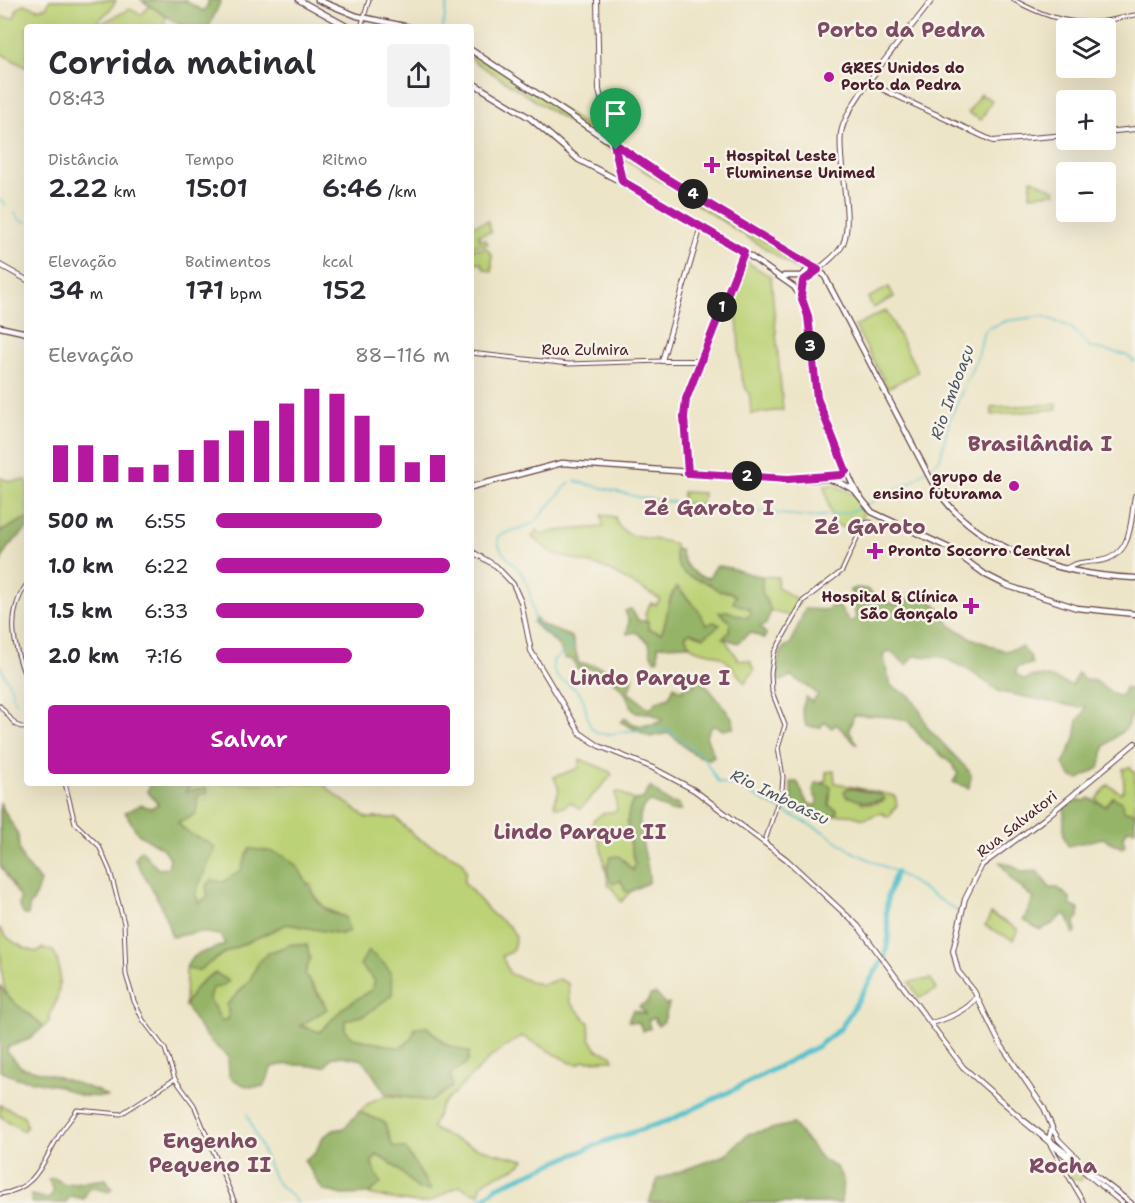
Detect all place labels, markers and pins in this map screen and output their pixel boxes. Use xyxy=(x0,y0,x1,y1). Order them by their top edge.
place label: GRES Unidos do Porto da Pedra xyxy=(841,58,965,95)
marker: GRES Unidos do Porto da Pedra xyxy=(822,70,836,84)
pin xyxy=(590,88,641,150)
place label: Hospital Leste Fluminense Unimed xyxy=(726,146,875,183)
marker: Hospital Leste Fluminense Unimed xyxy=(703,156,721,174)
pin: 4 xyxy=(678,179,708,209)
pin: 1 xyxy=(707,292,737,322)
pin: 3 xyxy=(795,331,825,361)
pin: 2 xyxy=(732,461,762,491)
place label: grupo de ensino futurama xyxy=(873,467,1003,504)
marker: grupo de ensino futurama xyxy=(1007,479,1021,493)
place label: Pronto Socorro Central xyxy=(888,541,1070,561)
marker: Pronto Socorro Central xyxy=(866,542,884,560)
place label: Hospital & Clínica São Gonçalo xyxy=(822,587,959,624)
marker: Hospital & Clínica São Gonçalo xyxy=(962,597,980,615)

